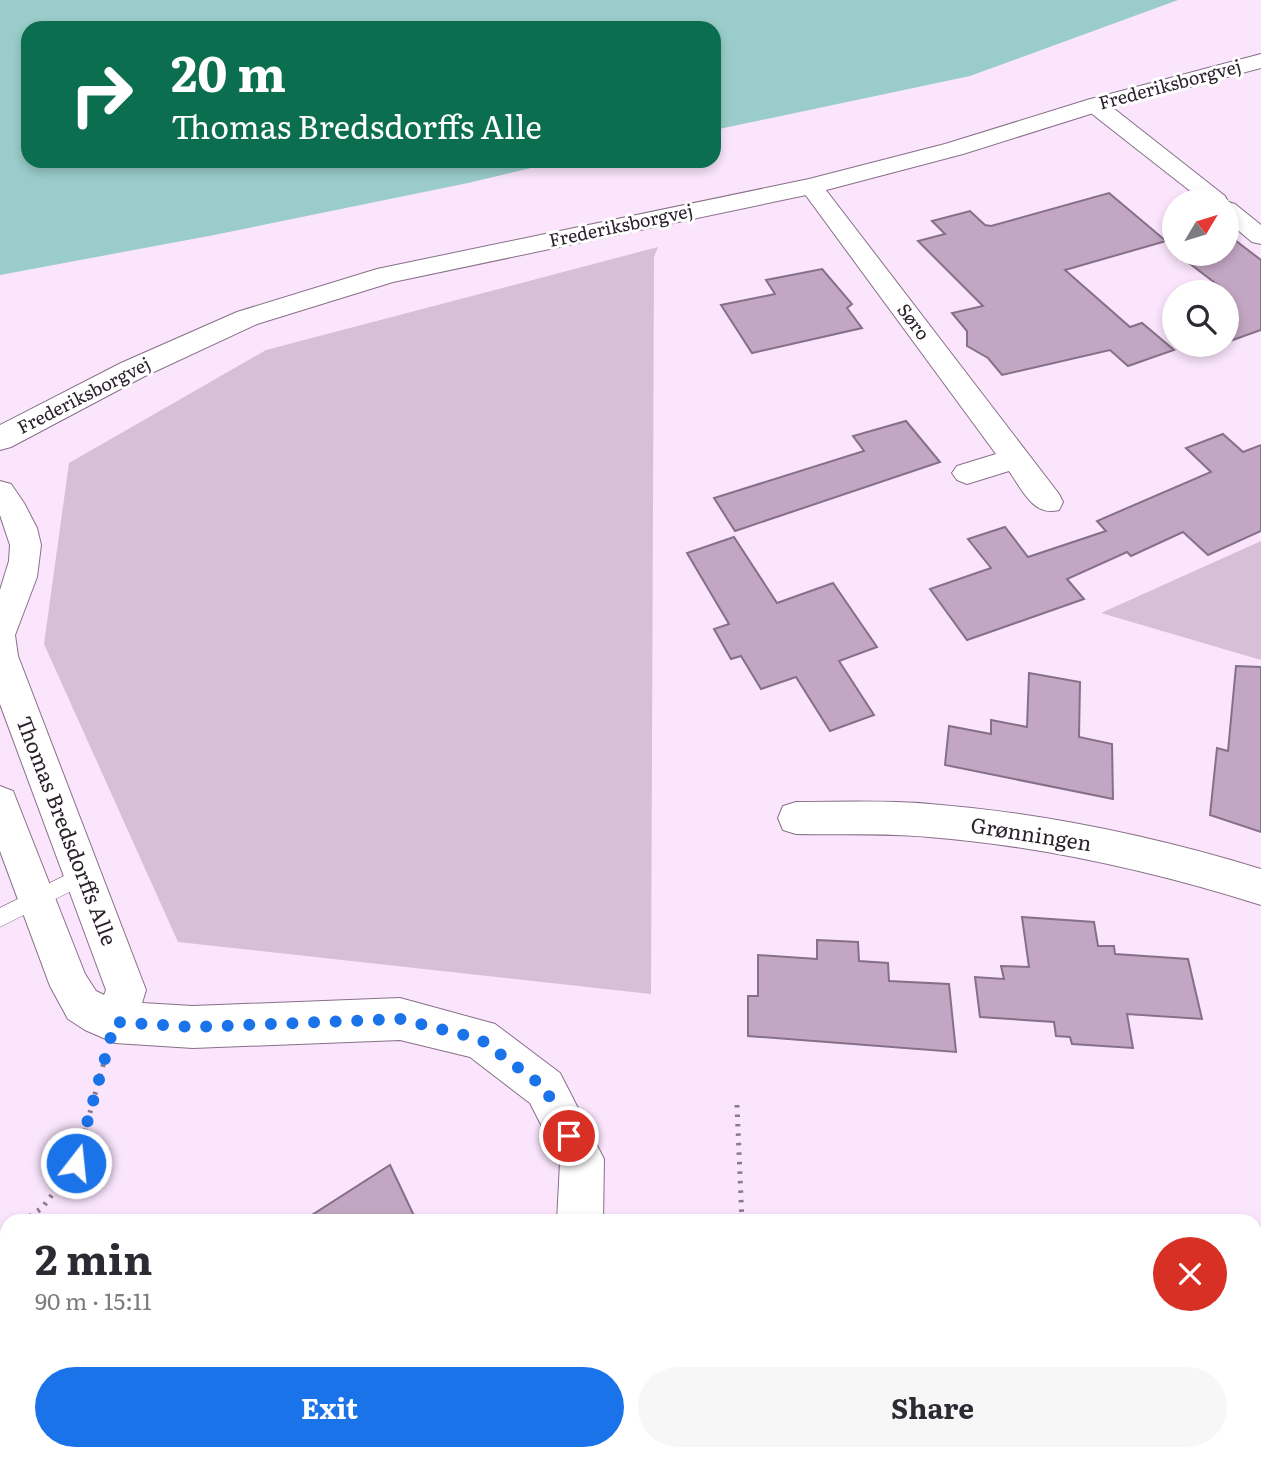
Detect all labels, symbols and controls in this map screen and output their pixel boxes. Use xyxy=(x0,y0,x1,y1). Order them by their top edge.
text: 20 m xyxy=(171,34,286,107)
icon: right xyxy=(56,49,147,140)
street label: Frederiksborgvej xyxy=(1095,52,1244,116)
text: Thomas Bredsdorffs Alle xyxy=(171,101,542,149)
north arrow xyxy=(1162,189,1239,266)
map controls xyxy=(1162,189,1239,357)
street label: Frederiksborgvej xyxy=(546,196,695,253)
button: search xyxy=(1162,280,1239,357)
street label: Søro xyxy=(891,297,937,345)
street label: Frederiksborgvej xyxy=(12,349,155,440)
street label: Thomas Bredsdorffs Alle xyxy=(10,711,126,949)
street label: Grønningen xyxy=(969,808,1094,857)
pin xyxy=(539,1106,599,1166)
icon: arrive xyxy=(550,1117,588,1155)
position arrow xyxy=(39,1126,113,1200)
text: 2 min xyxy=(35,1226,152,1288)
button: close xyxy=(1153,1237,1227,1311)
text: 90 m · 15:11 xyxy=(35,1283,152,1317)
button: Exit xyxy=(35,1367,624,1447)
button: Share xyxy=(638,1367,1227,1447)

